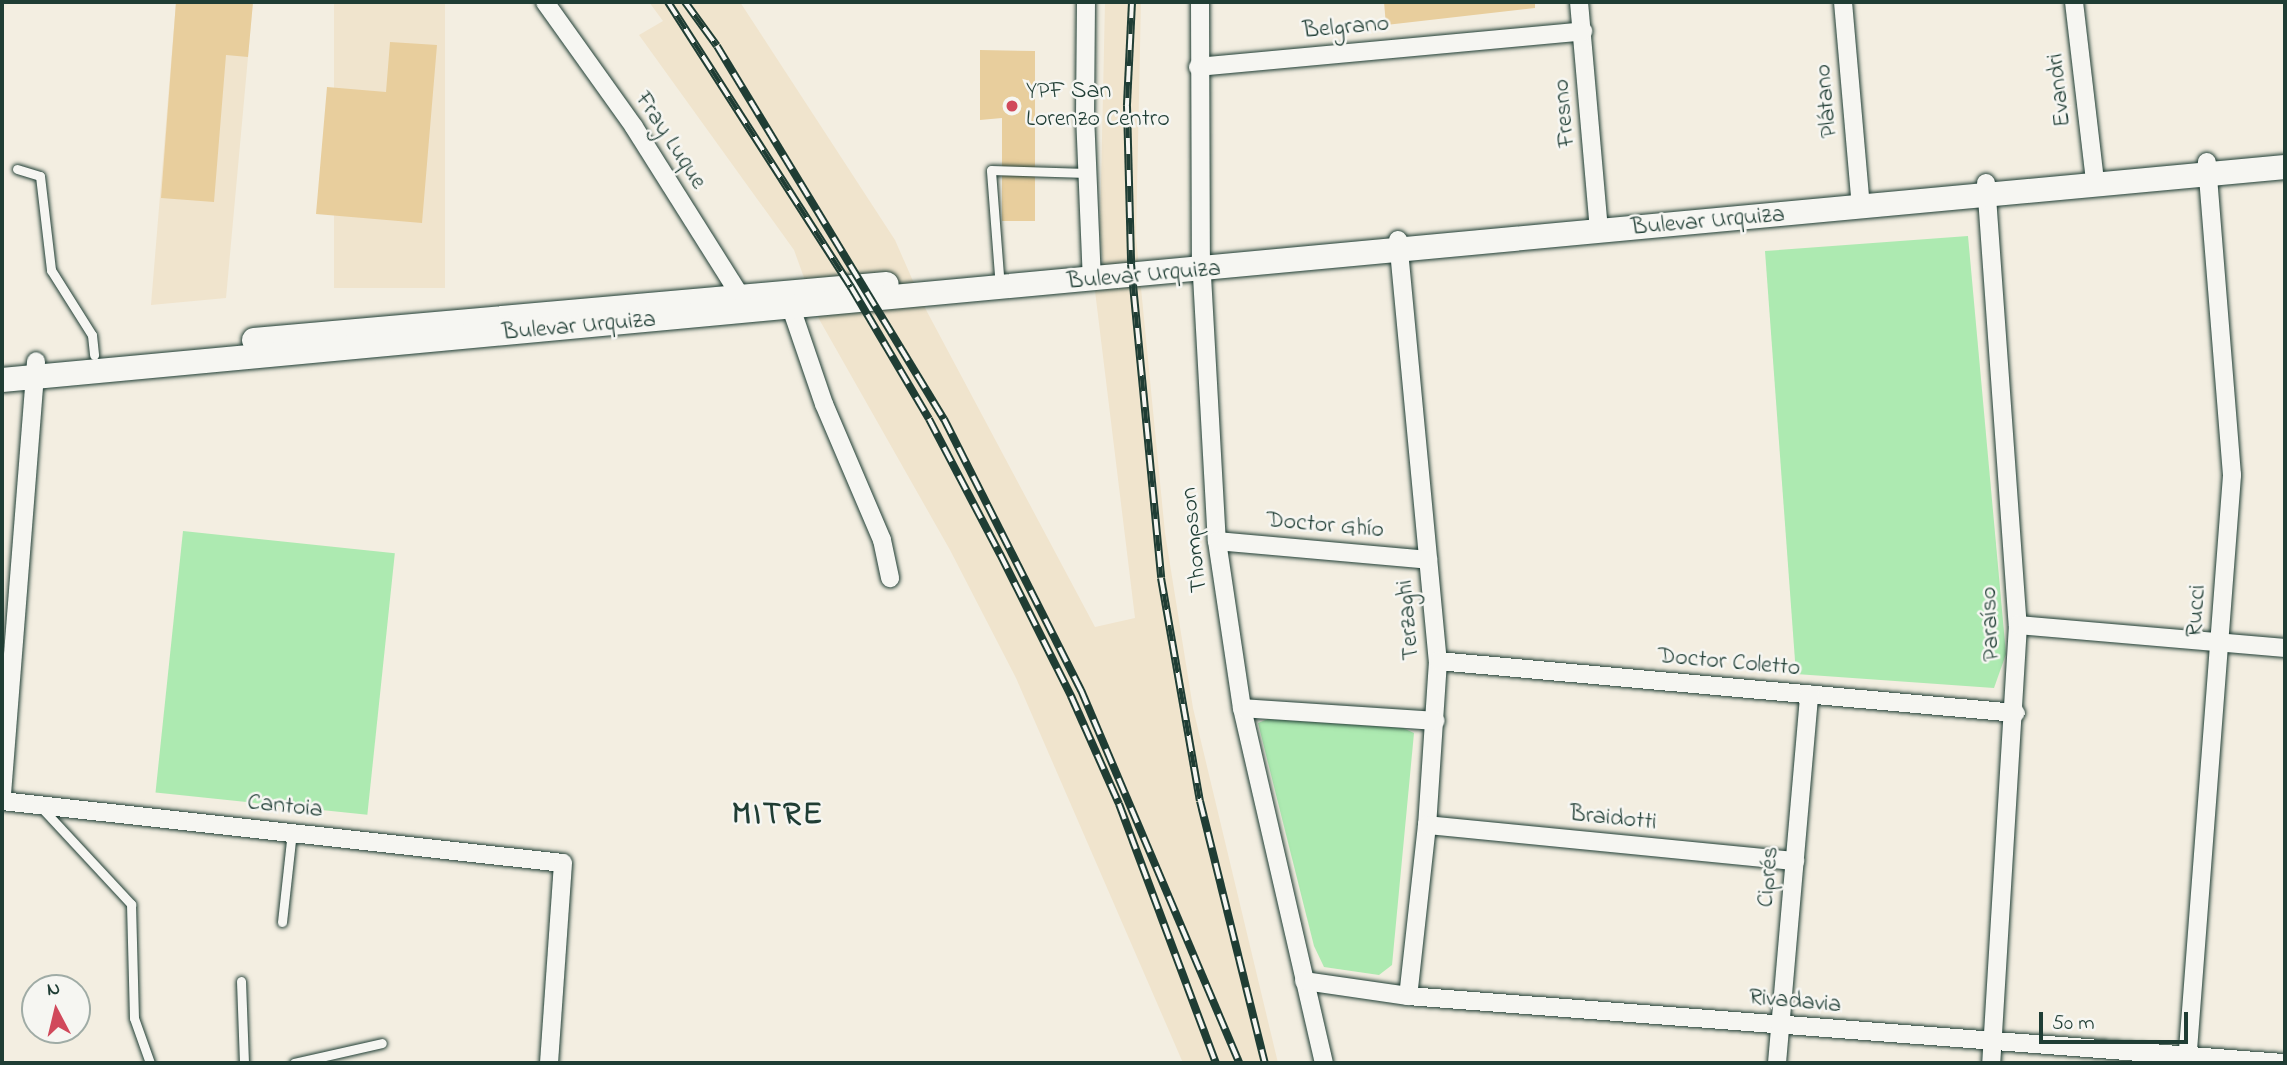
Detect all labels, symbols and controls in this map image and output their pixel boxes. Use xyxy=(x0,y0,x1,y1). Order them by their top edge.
street label: Belgrano xyxy=(1302,10,1390,46)
street label: Evandri xyxy=(2042,52,2078,128)
street label: Plátano xyxy=(1809,63,1845,139)
place label: YPF San Lorenzo Centro xyxy=(1026,78,1170,134)
street label: Fresno xyxy=(1548,78,1582,148)
street label: Fray Luque xyxy=(628,87,712,195)
marker: YPF San Lorenzo Centro xyxy=(1004,98,1020,114)
street label: Bulevar Urquiza xyxy=(1630,201,1786,243)
street label: Bulevar Urquiza xyxy=(1066,255,1222,297)
street label: Bulevar Urquiza xyxy=(501,306,657,348)
street label: Thompson xyxy=(1175,486,1215,594)
street label: Doctor Ghío xyxy=(1265,507,1385,545)
street label: Terzaghi xyxy=(1391,579,1427,661)
street label: Rucci xyxy=(2181,584,2213,638)
street label: Paraíso xyxy=(1975,586,2007,662)
street label: Doctor Coletto xyxy=(1656,642,1802,684)
street label: Cantoia xyxy=(246,789,324,825)
district label: MITRE xyxy=(732,797,824,835)
street label: Braidotti xyxy=(1568,800,1658,838)
street label: Ciprés xyxy=(1752,845,1786,909)
north arrow xyxy=(21,974,91,1044)
text: N xyxy=(46,975,62,1004)
street label: Rivadavia xyxy=(1748,984,1842,1020)
scale bar xyxy=(2042,998,2191,1042)
text: 50 m xyxy=(2052,1009,2095,1039)

